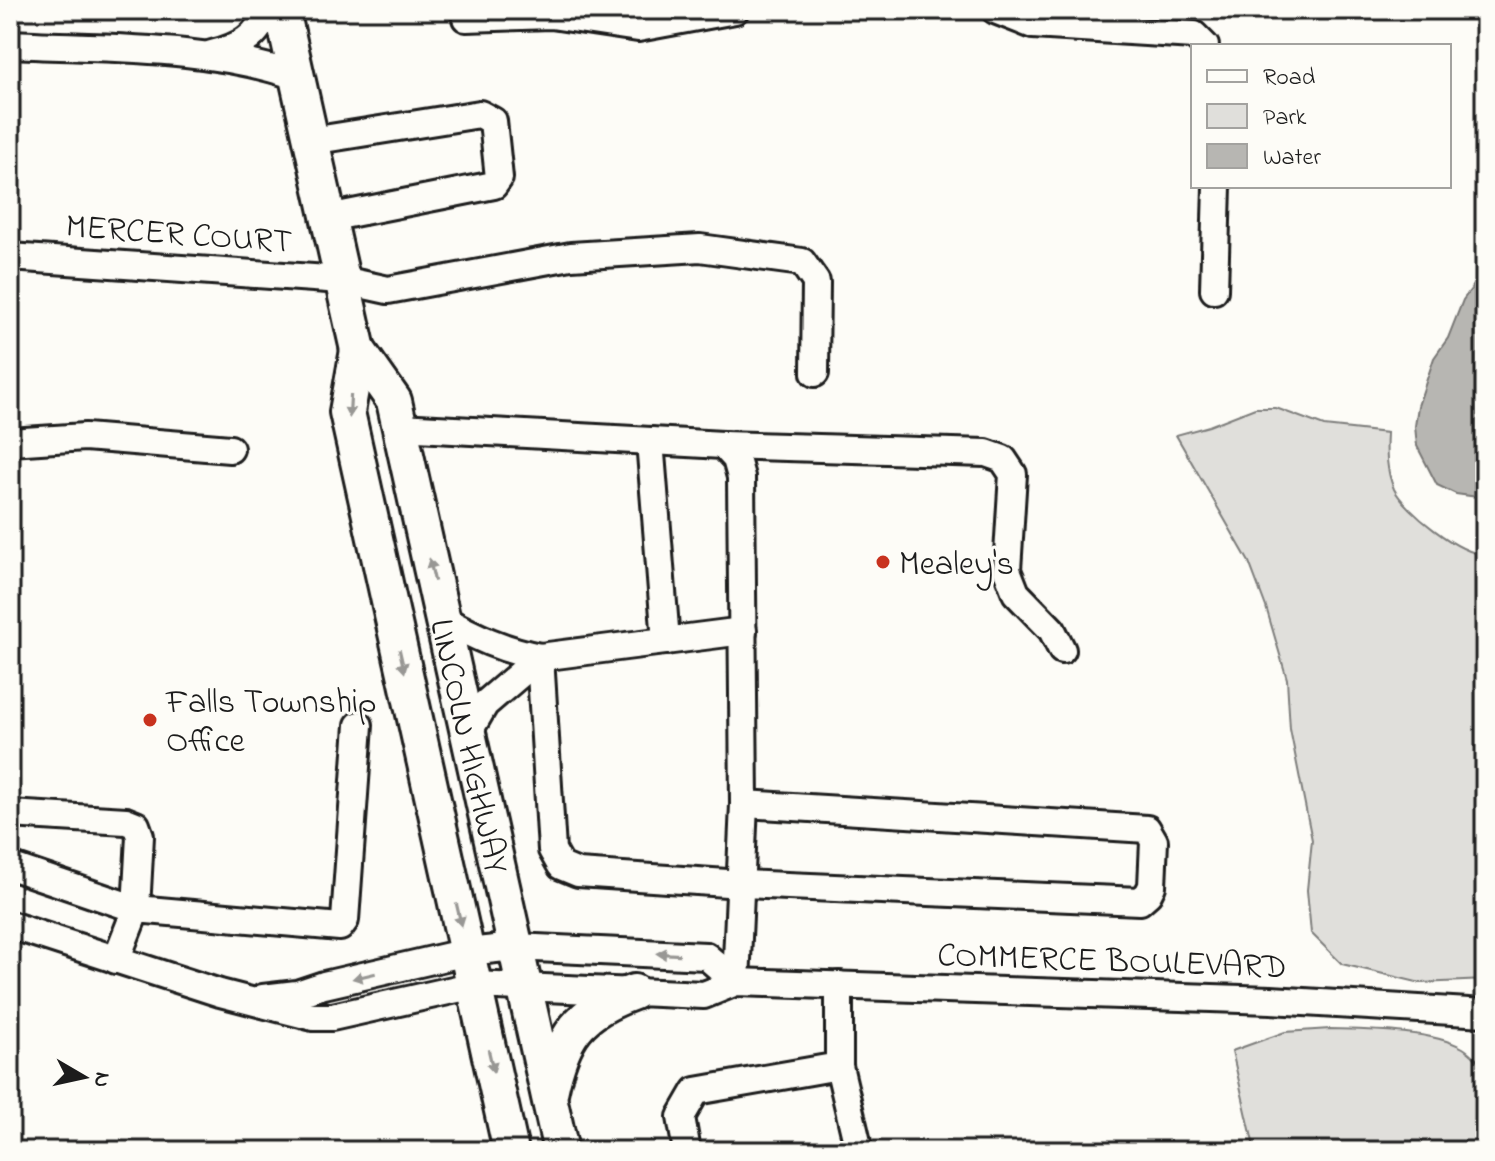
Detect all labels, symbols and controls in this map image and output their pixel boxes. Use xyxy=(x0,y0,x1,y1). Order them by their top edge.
legend xyxy=(1191,44,1451,188)
text: Road xyxy=(1263,61,1316,96)
text: Park xyxy=(1263,101,1307,136)
text: Water xyxy=(1263,141,1321,176)
street label: MERCER COURT xyxy=(64,203,294,269)
one-way arrow xyxy=(343,394,356,420)
place label: Mealey's xyxy=(899,541,1014,591)
marker: Mealey's xyxy=(874,553,892,571)
one-way arrow xyxy=(425,557,438,582)
street label: LINCOLN HIGHWAY xyxy=(414,615,520,879)
one-way arrow xyxy=(396,649,409,674)
place label: Falls Township Office xyxy=(165,679,377,768)
marker: Falls Township Office xyxy=(141,711,159,729)
one-way arrow xyxy=(453,903,466,928)
street label: COMMERCE BOULEVARD xyxy=(936,932,1287,994)
one-way arrow xyxy=(655,948,680,961)
one-way arrow xyxy=(351,970,376,983)
north arrow xyxy=(44,1037,124,1117)
one-way arrow xyxy=(485,1048,498,1073)
text: N xyxy=(84,1070,118,1090)

